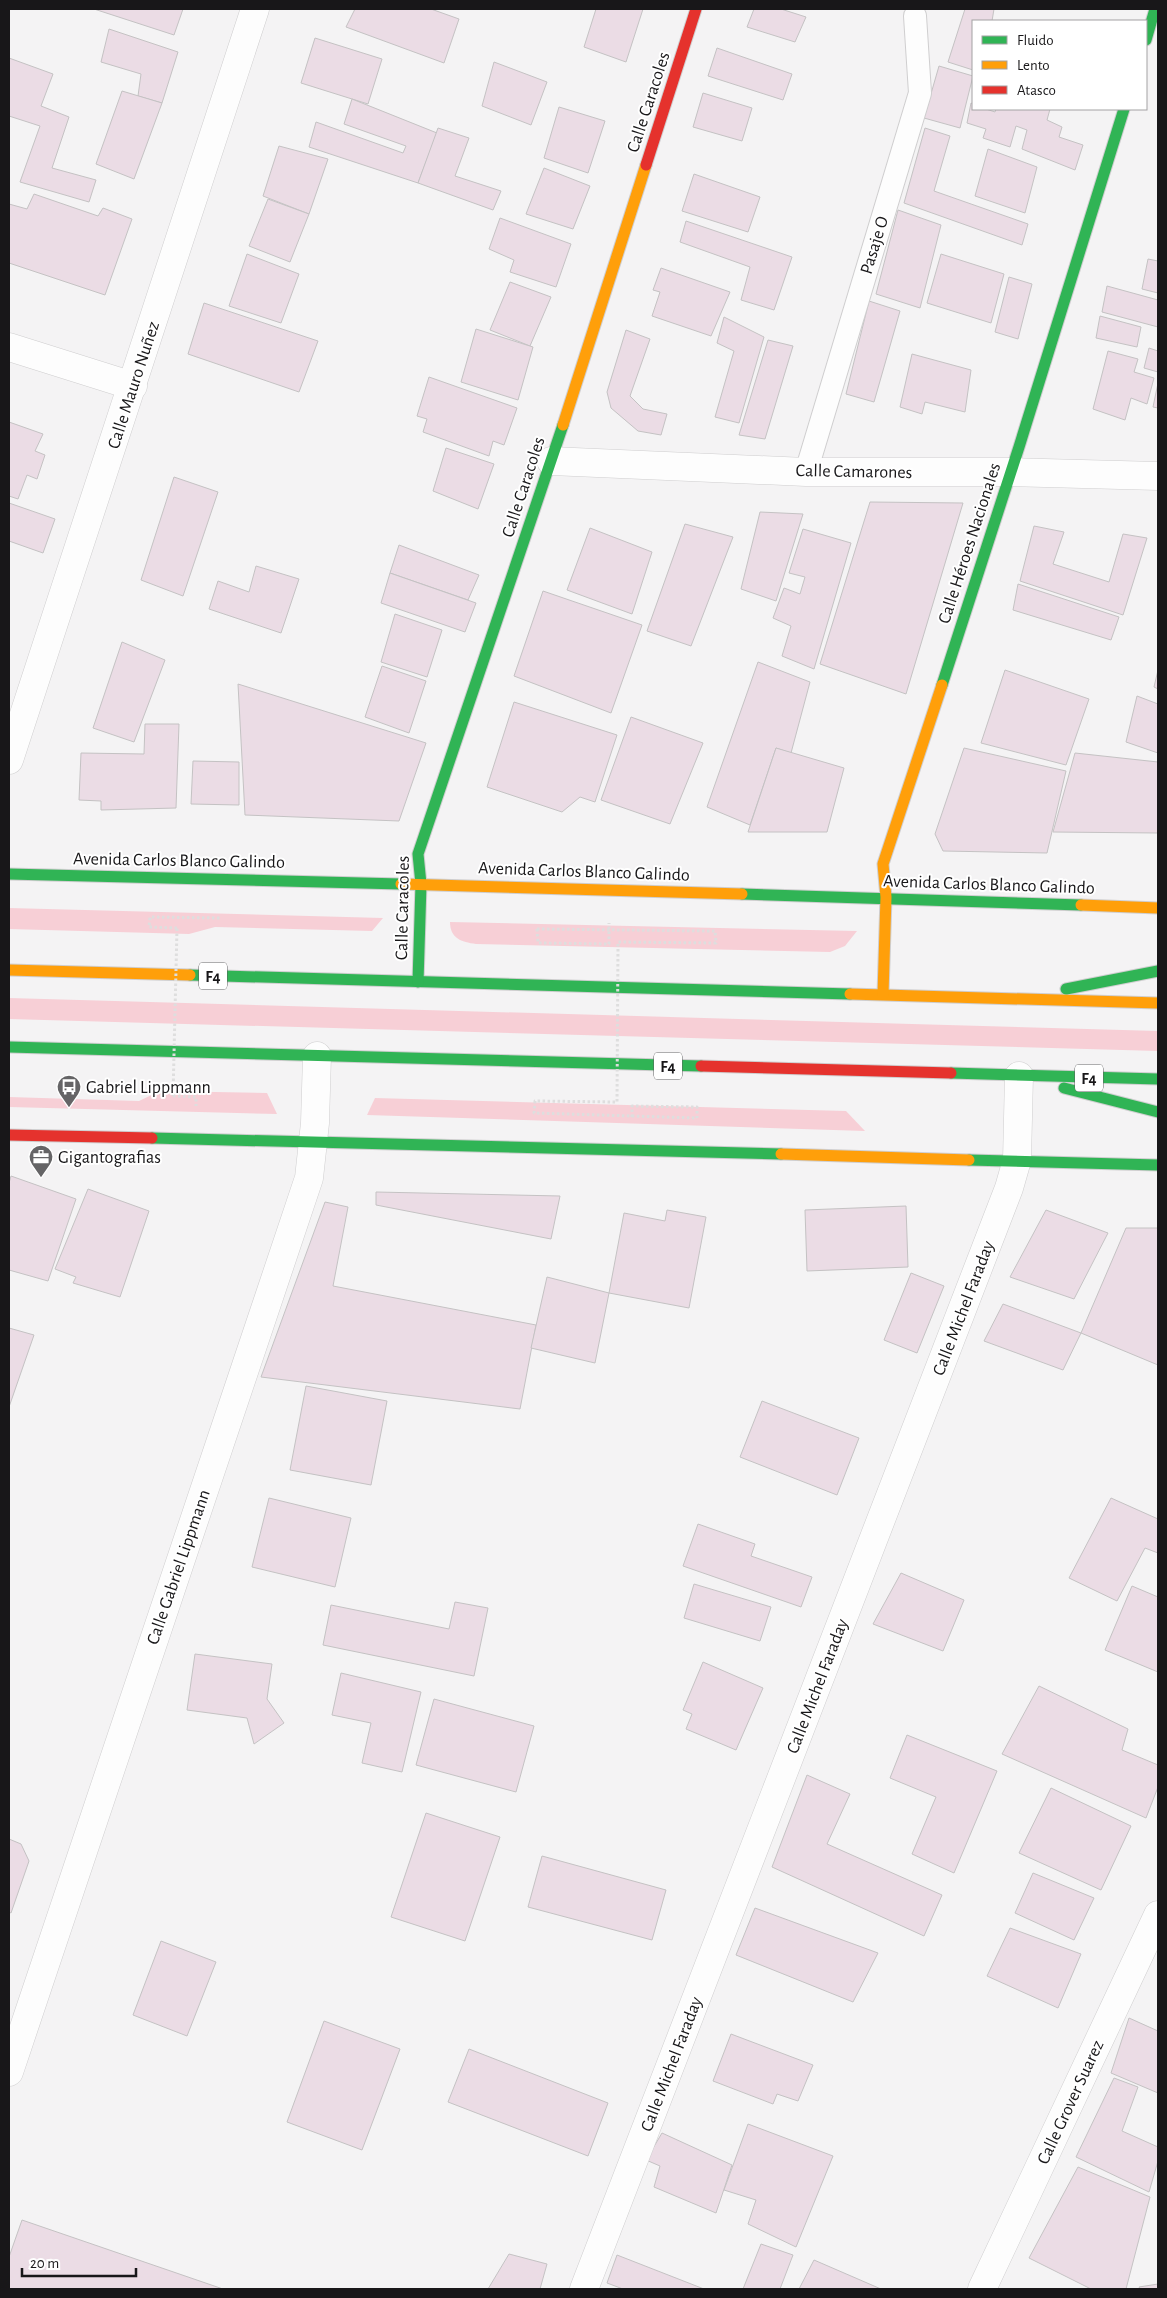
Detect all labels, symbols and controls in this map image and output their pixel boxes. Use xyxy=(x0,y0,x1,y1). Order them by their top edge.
legend xyxy=(972,20,1147,110)
text: Fluido xyxy=(1017,33,1054,48)
street label: Calle Caracoles xyxy=(624,50,674,155)
text: Lento xyxy=(1017,58,1050,73)
text: Atasco xyxy=(1017,83,1056,98)
street label: Pasaje O xyxy=(858,214,892,276)
street label: Calle Mauro Nuñez xyxy=(105,319,163,451)
street label: Calle Caracoles xyxy=(499,435,549,540)
street label: Calle Héroes Nacionales xyxy=(935,461,1004,626)
street label: Calle Camarones xyxy=(796,462,912,482)
street label: Avenida Carlos Blanco Galindo xyxy=(73,850,285,872)
street label: Calle Caracoles xyxy=(393,856,413,960)
street label: Avenida Carlos Blanco Galindo xyxy=(478,859,690,885)
street label: Avenida Carlos Blanco Galindo xyxy=(883,872,1095,898)
road number: F4 xyxy=(199,962,227,989)
road number: F4 xyxy=(654,1052,682,1080)
road number: F4 xyxy=(1075,1064,1103,1092)
bus stop icon: Gabriel Lippmann xyxy=(56,1074,82,1108)
place label: Gabriel Lippmann xyxy=(86,1079,211,1097)
office icon: Gigantografias xyxy=(28,1144,54,1178)
place label: Gigantografias xyxy=(58,1149,161,1167)
street label: Calle Michel Faraday xyxy=(930,1238,998,1378)
street label: Calle Gabriel Lippmann xyxy=(144,1487,214,1647)
street label: Calle Michel Faraday xyxy=(784,1616,852,1756)
street label: Calle Michel Faraday xyxy=(638,1994,706,2134)
street label: Calle Grover Suarez xyxy=(1034,2038,1107,2167)
scale bar xyxy=(22,2246,136,2278)
text: 20 m xyxy=(30,2256,59,2271)

